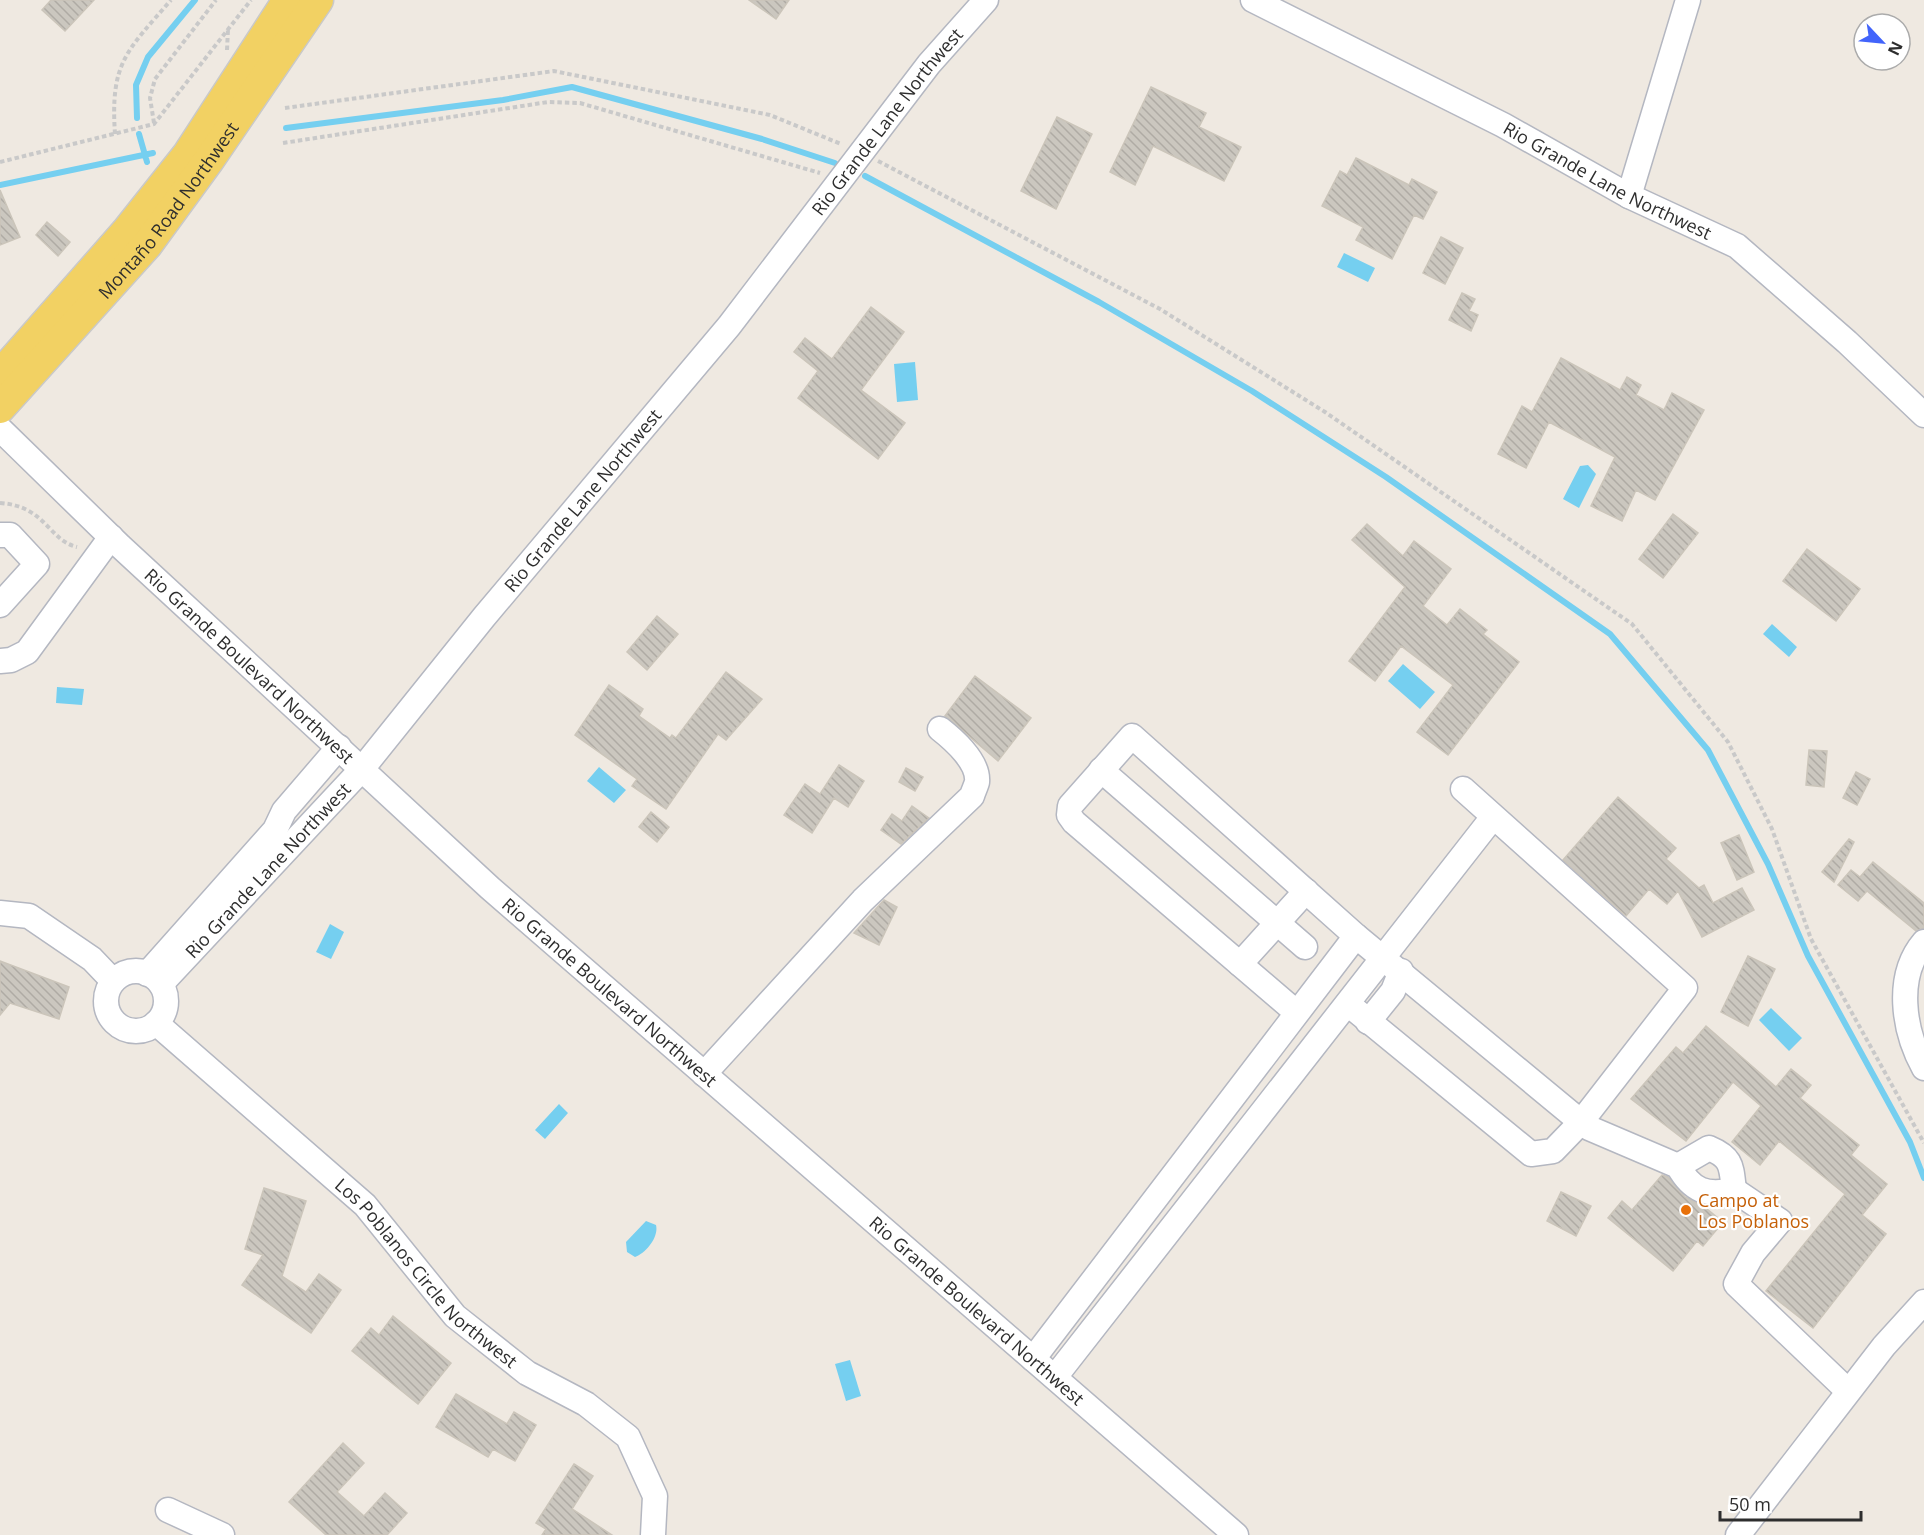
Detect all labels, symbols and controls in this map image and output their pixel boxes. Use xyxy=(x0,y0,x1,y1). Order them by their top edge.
north arrow xyxy=(1852,12,1912,72)
street label: Rio Grande Lane Northwest xyxy=(806,23,968,220)
text: N xyxy=(1883,38,1908,59)
street label: Rio Grande Lane Northwest xyxy=(1499,116,1716,245)
street label: Montaño Road Northwest xyxy=(93,117,244,304)
street label: Rio Grande Lane Northwest xyxy=(498,404,666,597)
street label: Rio Grande Boulevard Northwest xyxy=(140,563,359,769)
street label: Rio Grande Lane Northwest xyxy=(180,777,356,963)
street label: Rio Grande Boulevard Northwest xyxy=(497,892,722,1092)
street label: Los Poblanos Circle Northwest xyxy=(330,1172,523,1373)
place label: Campo at Los Poblanos xyxy=(1698,1188,1809,1233)
marker: Campo at Los Poblanos xyxy=(1679,1203,1693,1217)
street label: Rio Grande Boulevard Northwest xyxy=(864,1210,1089,1410)
scale bar xyxy=(1720,1484,1861,1522)
text: 50 m xyxy=(1729,1492,1771,1516)

